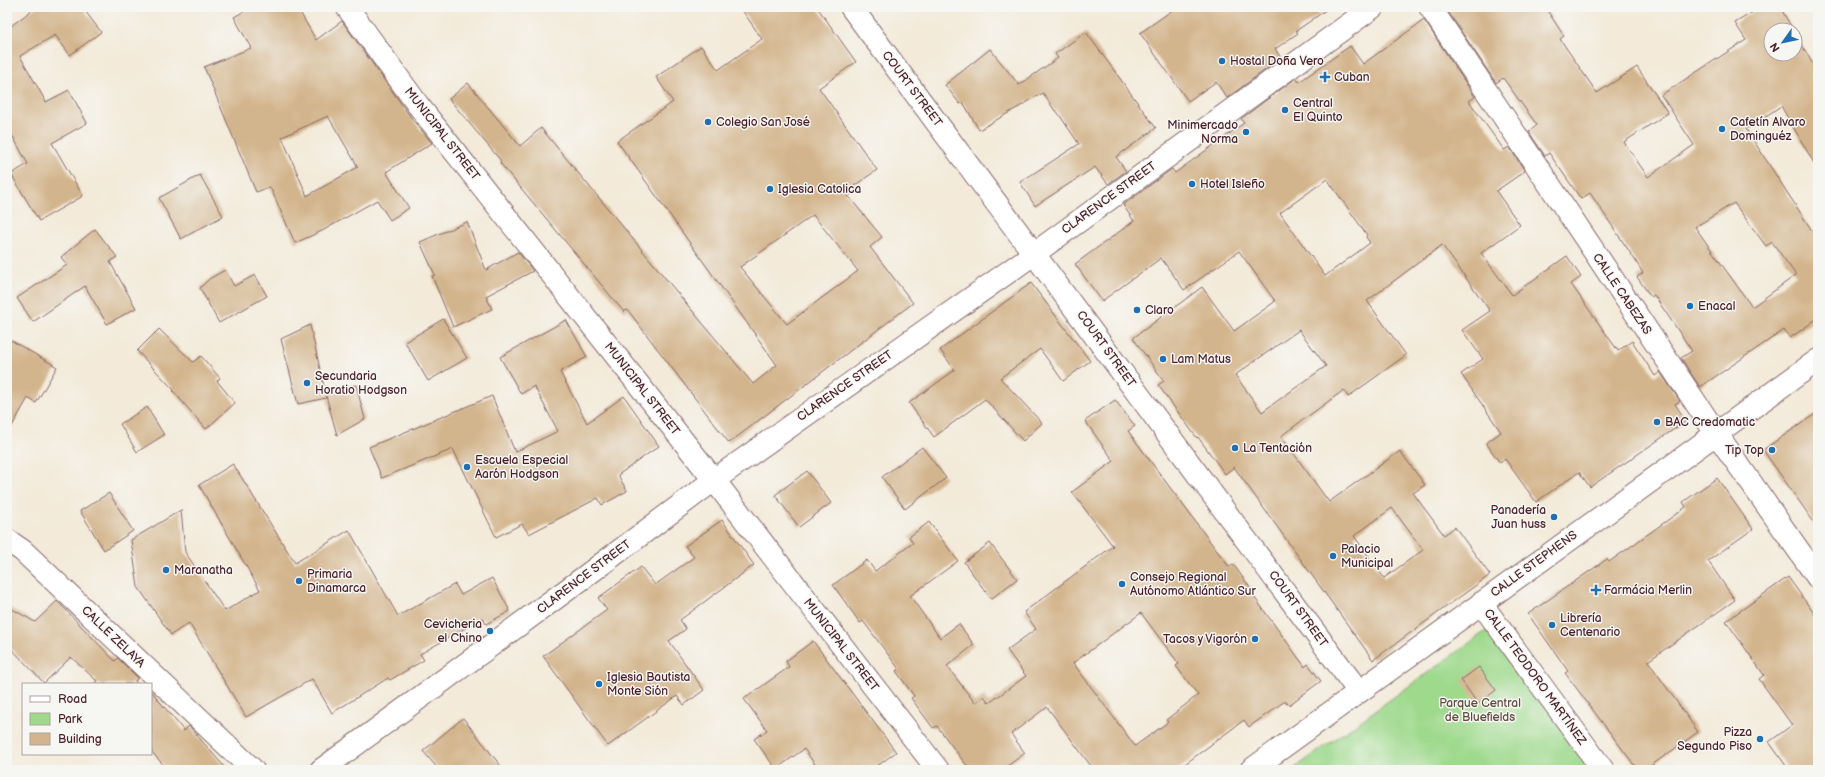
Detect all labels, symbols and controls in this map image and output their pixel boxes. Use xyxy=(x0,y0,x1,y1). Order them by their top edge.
north arrow xyxy=(1763,22,1803,62)
text: N xyxy=(1767,40,1783,54)
street label: COURT STREET xyxy=(879,48,946,130)
place label: Hostal Doña Vero xyxy=(1230,54,1324,69)
marker: Hostal Doña Vero xyxy=(1217,56,1227,66)
place label: Cuban xyxy=(1334,70,1370,85)
marker: Cuban xyxy=(1319,71,1331,83)
street label: MUNICIPAL STREET xyxy=(401,84,483,184)
place label: Central El Quinto xyxy=(1293,96,1343,125)
marker: Central El Quinto xyxy=(1280,105,1290,115)
place label: Colegio San José xyxy=(716,115,810,130)
place label: Cafetín Alvaro Dominguéz xyxy=(1730,115,1806,144)
marker: Colegio San José xyxy=(703,117,713,127)
place label: Minimercado Norma xyxy=(1167,118,1238,147)
marker: Cafetín Alvaro Dominguéz xyxy=(1717,124,1727,134)
marker: Minimercado Norma xyxy=(1241,127,1251,137)
street label: CLARENCE STREET xyxy=(1059,158,1160,237)
place label: Hotel Isleño xyxy=(1200,177,1265,192)
marker: Hotel Isleño xyxy=(1187,179,1197,189)
place label: Iglesia Catolica xyxy=(778,182,861,197)
marker: Iglesia Catolica xyxy=(765,184,775,194)
street label: CALLE CABEZAS xyxy=(1589,251,1655,337)
place label: Enacal xyxy=(1698,299,1735,314)
marker: Enacal xyxy=(1685,301,1695,311)
place label: Claro xyxy=(1145,303,1174,318)
marker: Claro xyxy=(1132,305,1142,315)
street label: COURT STREET xyxy=(1073,308,1139,391)
street label: MUNICIPAL STREET xyxy=(601,339,683,439)
street label: CLARENCE STREET xyxy=(794,347,896,425)
place label: Lam Matus xyxy=(1171,352,1231,367)
marker: Lam Matus xyxy=(1158,354,1168,364)
place label: Secundaria Horatio Hodgson xyxy=(315,369,407,398)
marker: Secundaria Horatio Hodgson xyxy=(302,378,312,388)
place label: BAC Credomatic xyxy=(1665,415,1755,430)
marker: BAC Credomatic xyxy=(1652,417,1662,427)
place label: La Tentación xyxy=(1243,441,1312,456)
marker: La Tentación xyxy=(1230,443,1240,453)
place label: Tip Top xyxy=(1725,443,1764,458)
marker: Tip Top xyxy=(1767,445,1777,455)
place label: Escuela Especial Aarón Hodgson xyxy=(475,453,568,482)
marker: Escuela Especial Aarón Hodgson xyxy=(462,462,472,472)
place label: Panadería Juan huss xyxy=(1491,503,1546,532)
marker: Panadería Juan huss xyxy=(1549,512,1559,522)
street label: CALLE STEPHENS xyxy=(1488,528,1580,600)
street label: CLARENCE STREET xyxy=(534,536,634,617)
place label: Palacio Municipal xyxy=(1341,542,1393,571)
marker: Palacio Municipal xyxy=(1328,551,1338,561)
place label: Maranatha xyxy=(174,563,233,578)
marker: Maranatha xyxy=(161,565,171,575)
place label: Primaria Dinamarca xyxy=(307,567,366,596)
street label: COURT STREET xyxy=(1265,568,1331,651)
place label: Consejo Regional Autónomo Atlántico Sur xyxy=(1130,570,1256,599)
marker: Primaria Dinamarca xyxy=(294,576,304,586)
marker: Consejo Regional Autónomo Atlántico Sur xyxy=(1117,579,1127,589)
place label: Farmácia Merlin xyxy=(1604,583,1692,598)
marker: Farmácia Merlin xyxy=(1591,585,1601,595)
street label: MUNICIPAL STREET xyxy=(800,595,882,695)
street label: CALLE ZELAYA xyxy=(78,603,148,672)
street label: CALLE TEODORO MARTÍNEZ xyxy=(1481,605,1591,749)
place label: Librería Centenario xyxy=(1560,611,1621,640)
place label: Cevicheria el Chino xyxy=(424,617,482,646)
marker: Librería Centenario xyxy=(1547,620,1557,630)
marker: Cevicheria el Chino xyxy=(485,626,495,636)
place label: Tacos y Vigorón xyxy=(1163,632,1247,647)
marker: Tacos y Vigorón xyxy=(1250,634,1260,644)
place label: Iglesia Bautista Monte Sión xyxy=(607,670,691,699)
marker: Iglesia Bautista Monte Sión xyxy=(594,679,604,689)
legend xyxy=(22,683,152,755)
text: Road xyxy=(58,692,87,707)
park label: Parque Central de Bluefields xyxy=(1439,696,1521,725)
text: Park xyxy=(58,712,82,727)
place label: Pizza Segundo Piso xyxy=(1677,725,1752,754)
text: Building xyxy=(58,732,102,747)
marker: Pizza Segundo Piso xyxy=(1755,734,1765,744)

